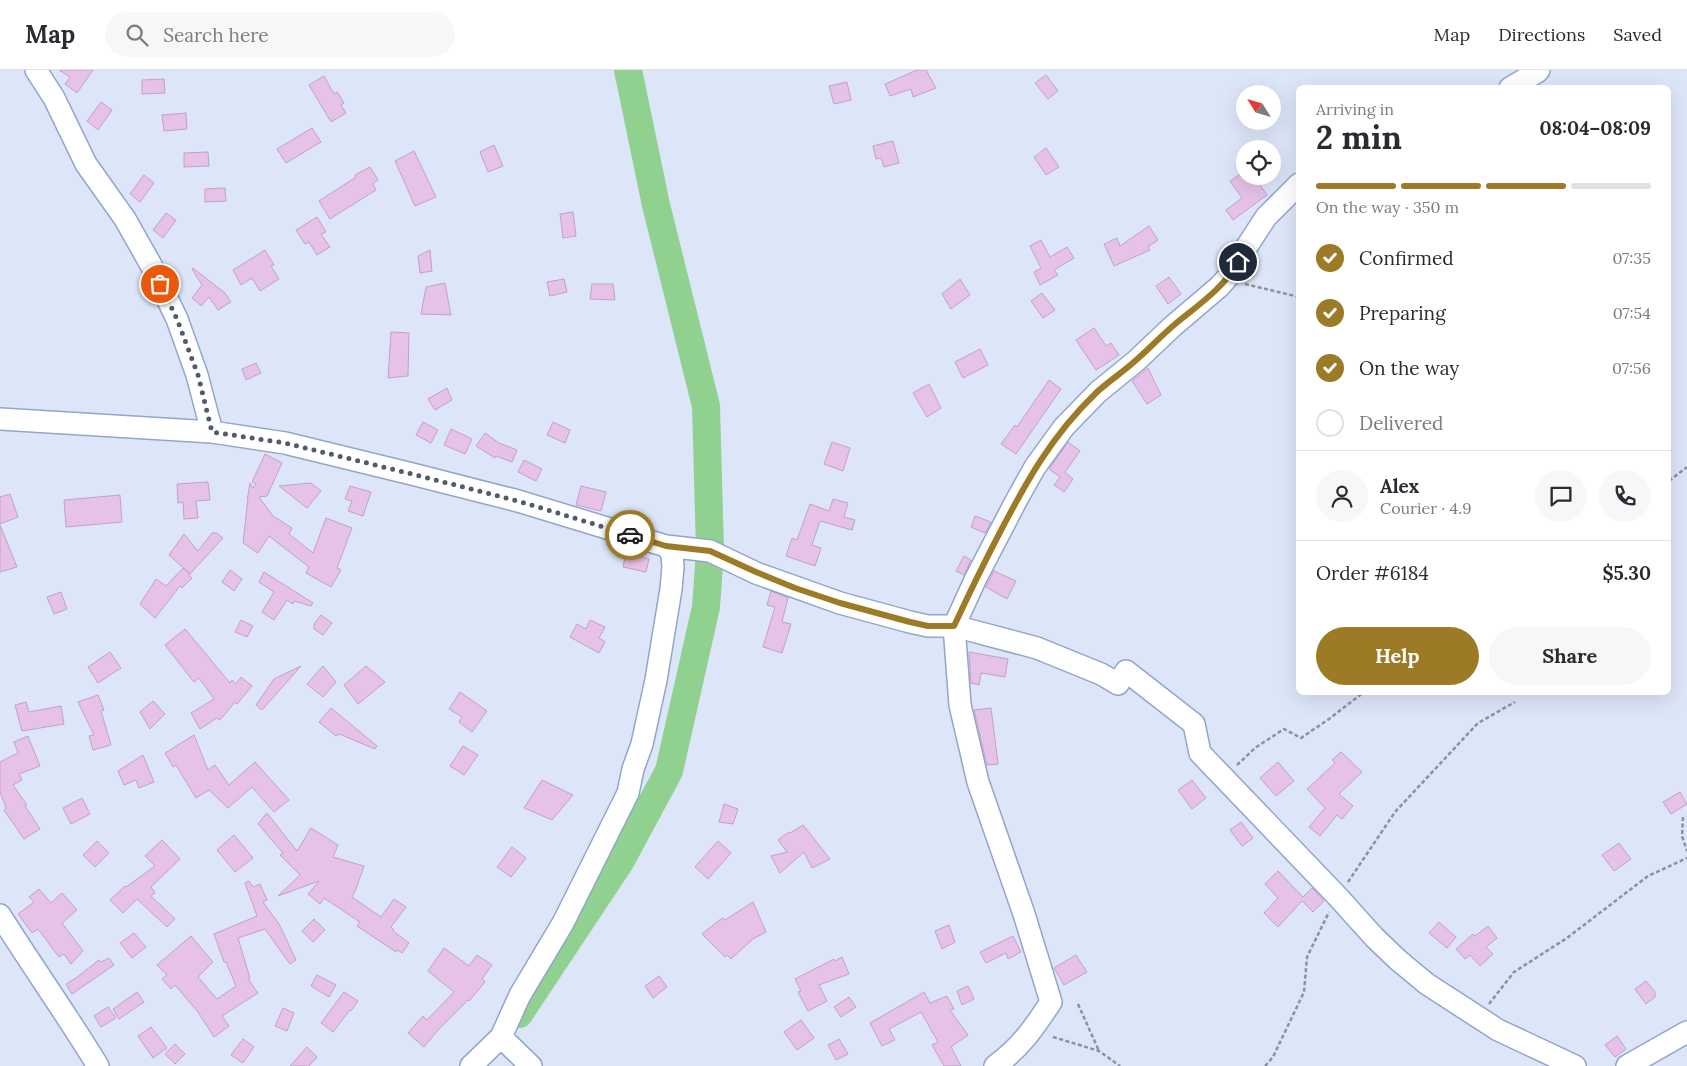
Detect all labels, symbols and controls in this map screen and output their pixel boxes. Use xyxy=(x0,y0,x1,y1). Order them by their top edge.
search box xyxy=(105,12,455,57)
text: Map xyxy=(25,19,75,50)
icon: search xyxy=(123,21,151,49)
text: Search here xyxy=(163,23,269,47)
text: Map xyxy=(1434,23,1470,46)
text: Directions xyxy=(1498,23,1585,46)
text: Saved xyxy=(1613,23,1662,46)
north arrow xyxy=(1236,85,1281,130)
map controls xyxy=(1236,85,1281,185)
text: Arriving in xyxy=(1316,99,1394,119)
text: 08:04–08:09 xyxy=(1539,116,1651,140)
text: 2 min xyxy=(1316,117,1402,158)
button: locate xyxy=(1236,140,1281,185)
text: On the way · 350 m xyxy=(1316,197,1459,217)
pin xyxy=(1217,241,1259,283)
icon: check xyxy=(1316,244,1344,272)
text: Confirmed xyxy=(1359,246,1454,270)
icon: home xyxy=(1224,248,1252,276)
text: 07:35 xyxy=(1612,248,1651,268)
pin xyxy=(139,263,181,305)
icon: bag xyxy=(146,270,174,298)
icon: check xyxy=(1316,299,1344,327)
text: Preparing xyxy=(1359,301,1446,325)
text: 07:54 xyxy=(1613,303,1651,323)
icon: check xyxy=(1316,354,1344,382)
text: On the way xyxy=(1359,356,1459,380)
text: 07:56 xyxy=(1612,358,1651,378)
text: Delivered xyxy=(1359,411,1443,435)
button: person xyxy=(1316,470,1368,522)
button: chat xyxy=(1535,470,1587,522)
button: phone xyxy=(1599,470,1651,522)
text: Alex xyxy=(1380,474,1419,498)
text: Courier · 4.9 xyxy=(1380,498,1471,518)
courier xyxy=(605,510,655,560)
icon: car xyxy=(616,521,644,549)
text: Order #6184 xyxy=(1316,561,1429,585)
text: $5.30 xyxy=(1602,561,1651,585)
button: Help xyxy=(1316,627,1479,685)
button: Share xyxy=(1489,627,1651,685)

